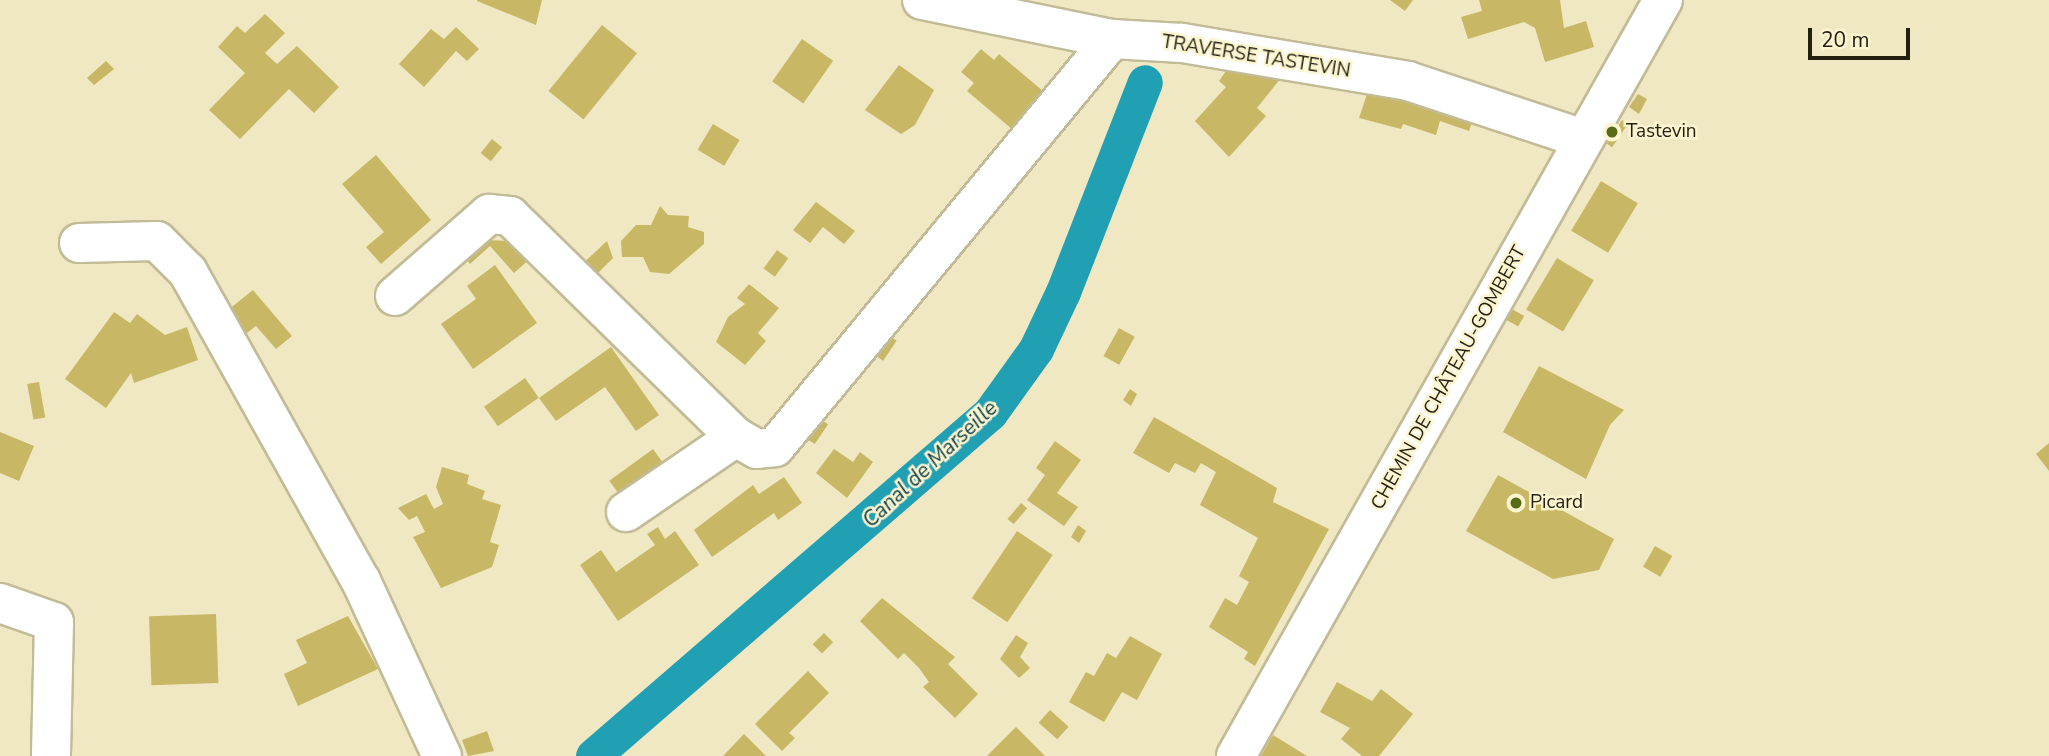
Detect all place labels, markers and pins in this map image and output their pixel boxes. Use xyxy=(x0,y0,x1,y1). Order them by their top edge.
place label: Tastevin xyxy=(1626,121,1697,143)
marker: Tastevin xyxy=(1604,124,1620,140)
place label: Picard xyxy=(1530,492,1583,514)
marker: Picard xyxy=(1508,495,1524,511)

